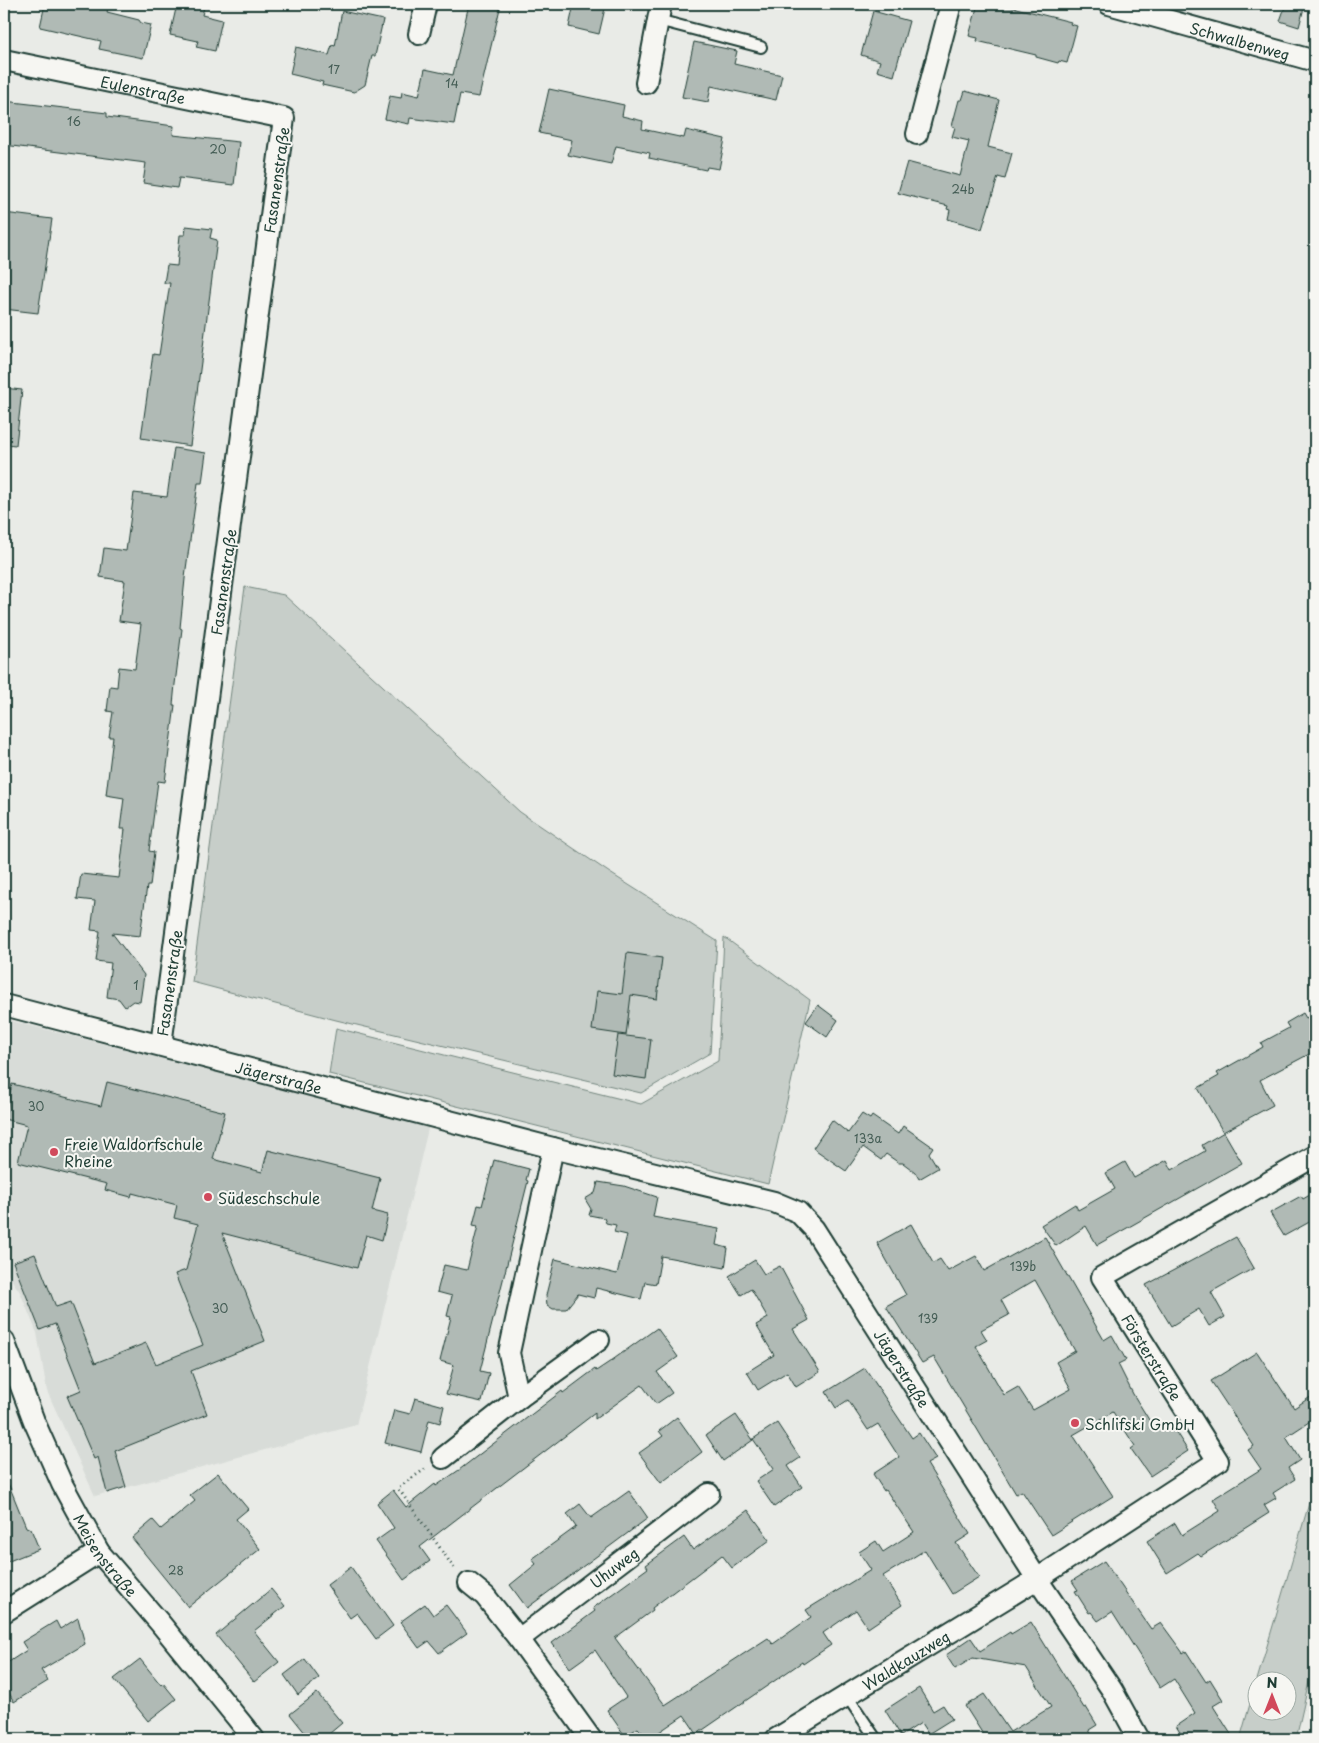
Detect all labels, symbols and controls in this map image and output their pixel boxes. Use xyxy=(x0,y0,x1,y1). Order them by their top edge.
street label: Schwalbenweg xyxy=(1187,15,1293,65)
house number: 17 xyxy=(328,60,340,78)
street label: Eulenstraße xyxy=(99,69,188,109)
house number: 14 xyxy=(445,74,459,92)
house number: 16 xyxy=(67,112,81,130)
street label: Fasanenstraße xyxy=(257,125,295,235)
house number: 20 xyxy=(209,140,227,158)
house number: 24b xyxy=(951,180,975,198)
street label: Fasanenstraße xyxy=(204,527,242,637)
street label: Fasanenstraße xyxy=(150,928,188,1038)
house number: 1 xyxy=(133,976,139,994)
street label: Jägerstraße xyxy=(233,1054,325,1099)
house number: 30 xyxy=(28,1097,45,1115)
house number: 133a xyxy=(854,1129,882,1147)
place label: Freie Waldorfschule Rheine xyxy=(64,1132,203,1172)
marker: Freie Waldorfschule Rheine xyxy=(48,1146,60,1158)
place label: Südeschschule xyxy=(218,1186,320,1209)
marker: Südeschschule xyxy=(202,1191,214,1203)
house number: 139b xyxy=(1010,1257,1036,1275)
house number: 30 xyxy=(212,1299,229,1317)
house number: 139 xyxy=(918,1309,938,1327)
street label: Försterstraße xyxy=(1116,1309,1188,1405)
street label: Jägerstraße xyxy=(869,1324,936,1412)
place label: Schlifski GmbH xyxy=(1085,1412,1195,1435)
marker: Schlifski GmbH xyxy=(1069,1417,1081,1429)
street label: Meisenstraße xyxy=(69,1509,144,1601)
street label: Uhuweg xyxy=(584,1541,643,1593)
house number: 28 xyxy=(168,1561,184,1579)
street label: Waldkauzweg xyxy=(857,1624,954,1695)
north arrow xyxy=(1246,1670,1296,1720)
text: N xyxy=(1266,1672,1278,1693)

